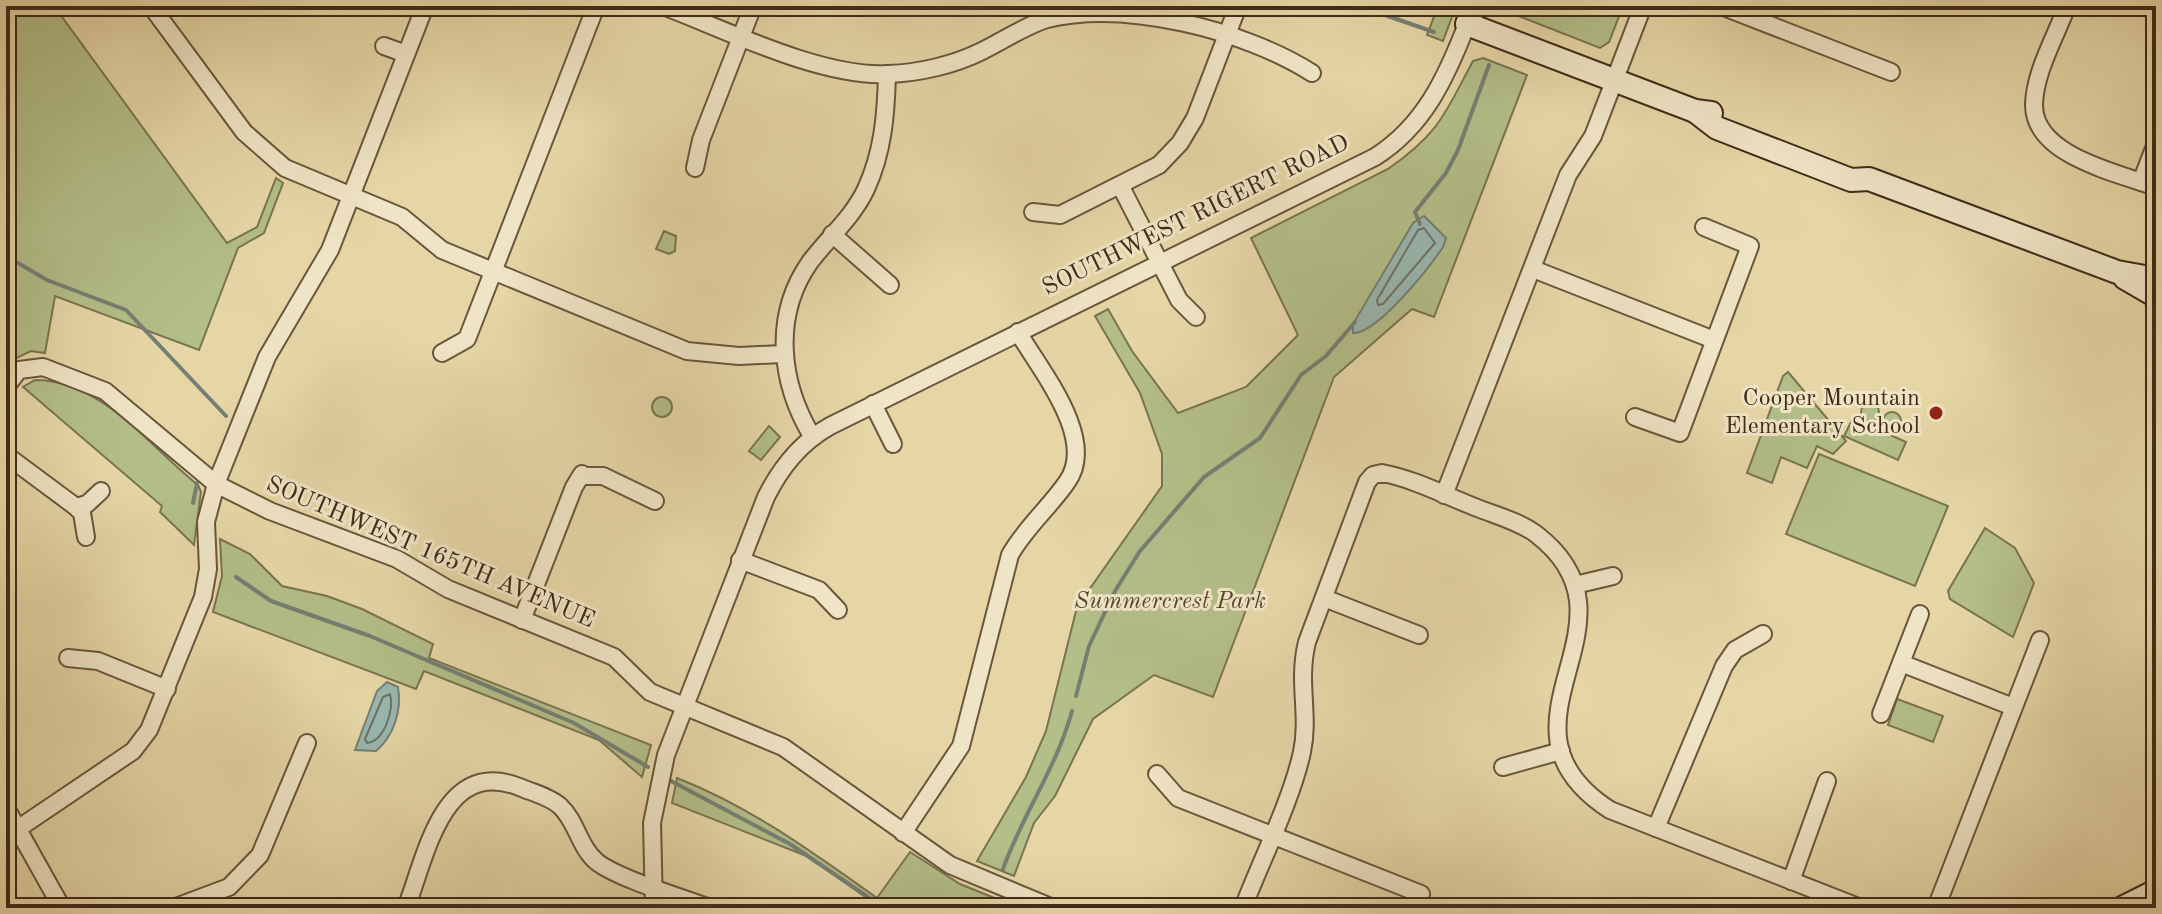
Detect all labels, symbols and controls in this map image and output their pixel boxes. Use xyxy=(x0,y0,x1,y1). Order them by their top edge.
street label: SOUTHWEST RIGERT ROAD xyxy=(1039,131,1353,301)
place label: Cooper Mountain Elementary School xyxy=(1725,387,1920,439)
marker: Cooper Mountain Elementary School xyxy=(1927,404,1945,422)
street label: SOUTHWEST 165TH AVENUE xyxy=(262,473,598,633)
park label: Summercrest Park xyxy=(1074,590,1266,614)

